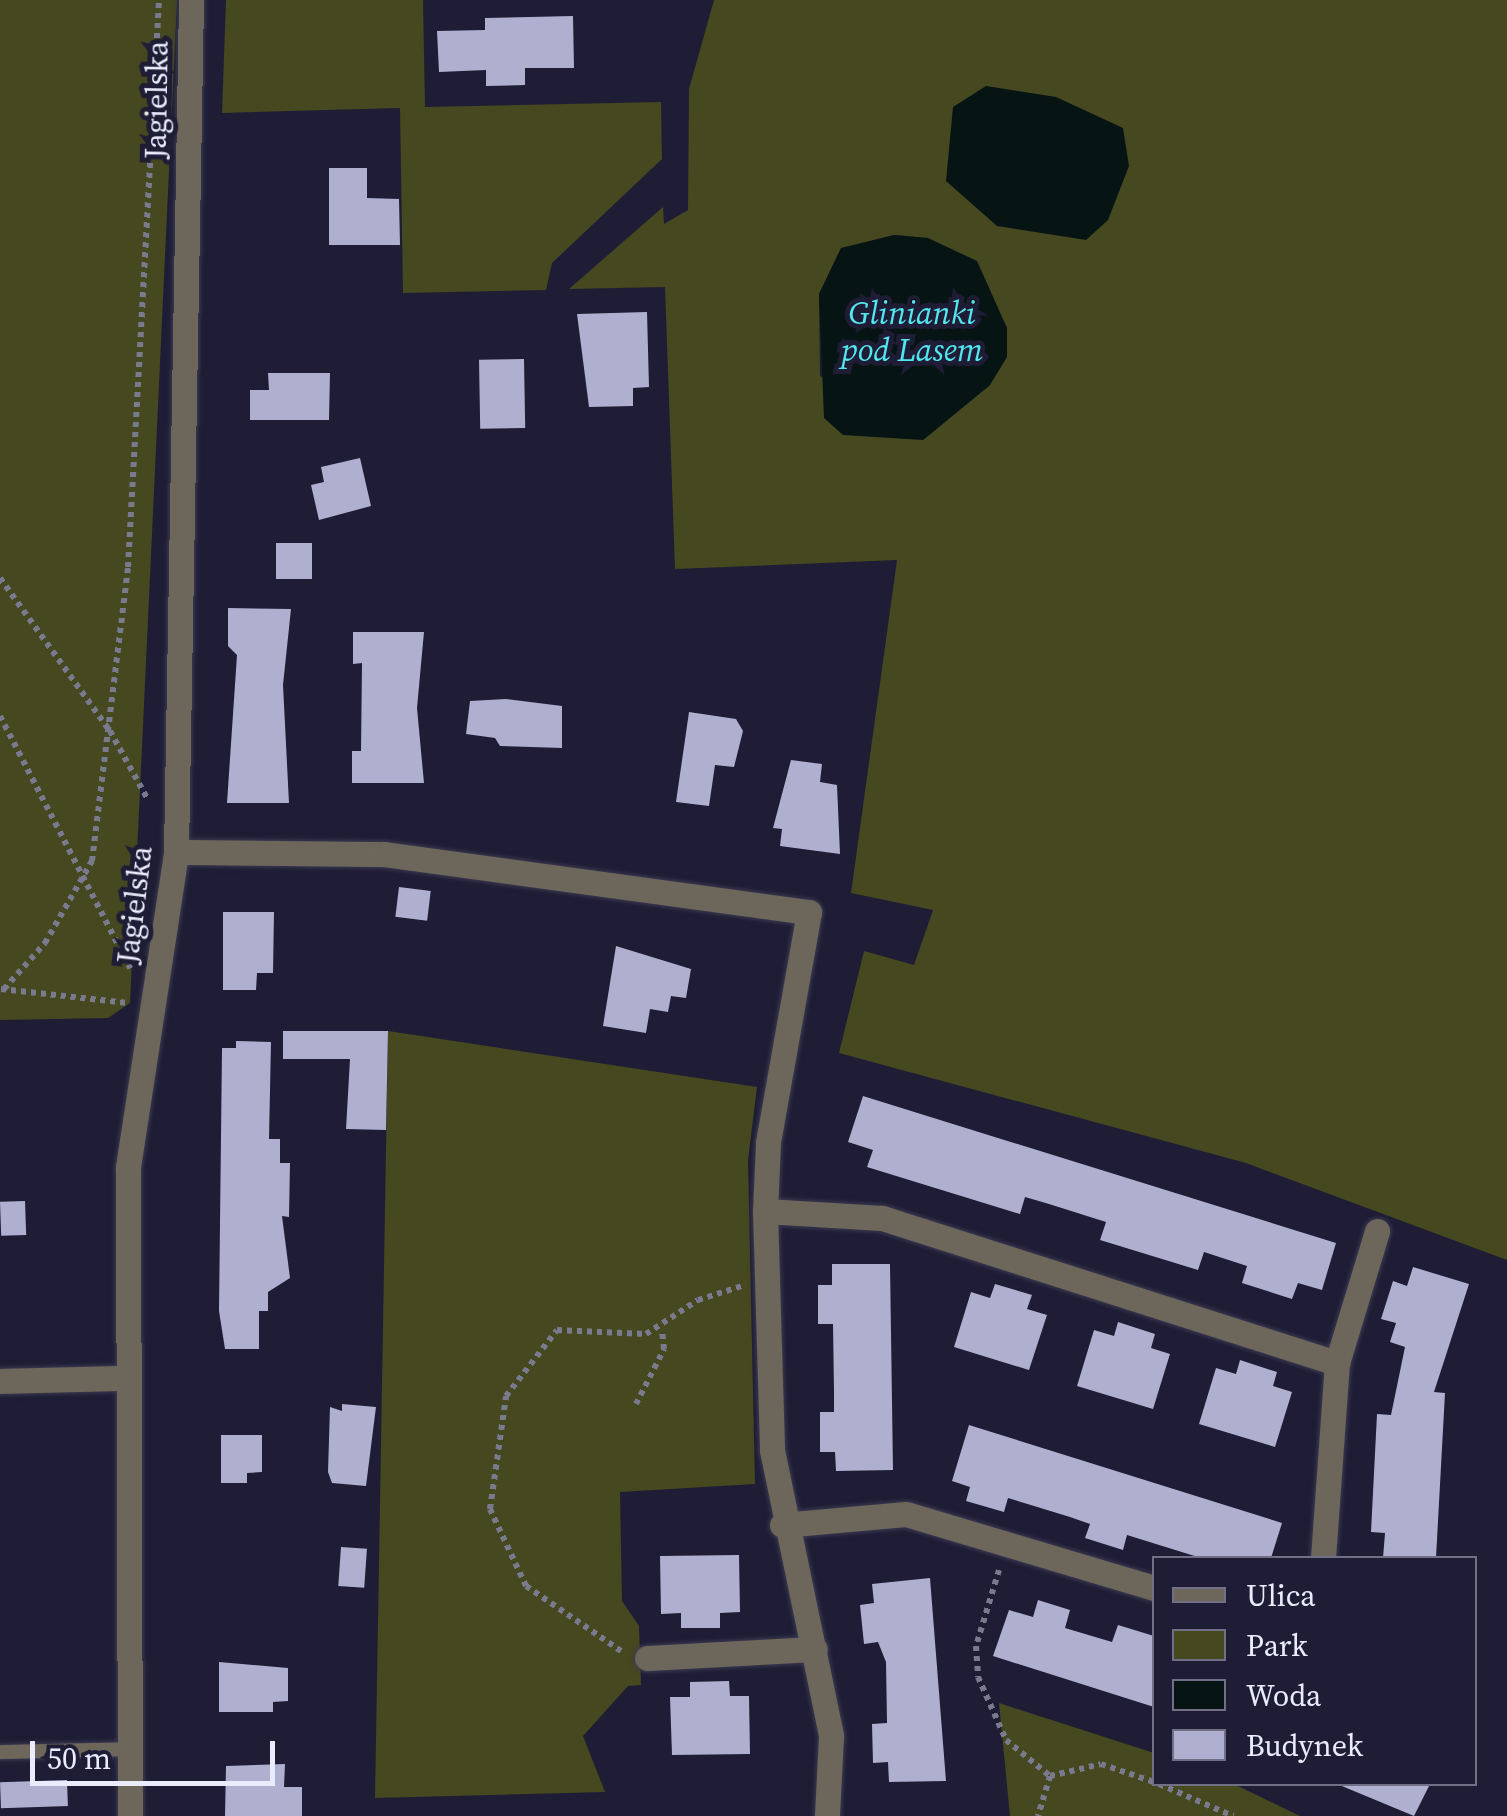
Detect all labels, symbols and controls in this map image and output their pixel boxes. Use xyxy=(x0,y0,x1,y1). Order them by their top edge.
street label: Jagielska xyxy=(138,41,176,159)
water label: Glinianki pod Lasem xyxy=(841,295,983,370)
street label: Jagielska xyxy=(110,844,160,966)
legend xyxy=(1152,1556,1477,1786)
text: Ulica xyxy=(1246,1575,1316,1616)
text: Park xyxy=(1246,1625,1308,1666)
text: Woda xyxy=(1246,1675,1321,1716)
scale bar xyxy=(35,1721,280,1783)
text: Budynek xyxy=(1246,1725,1363,1766)
text: 50 m xyxy=(47,1738,111,1779)

